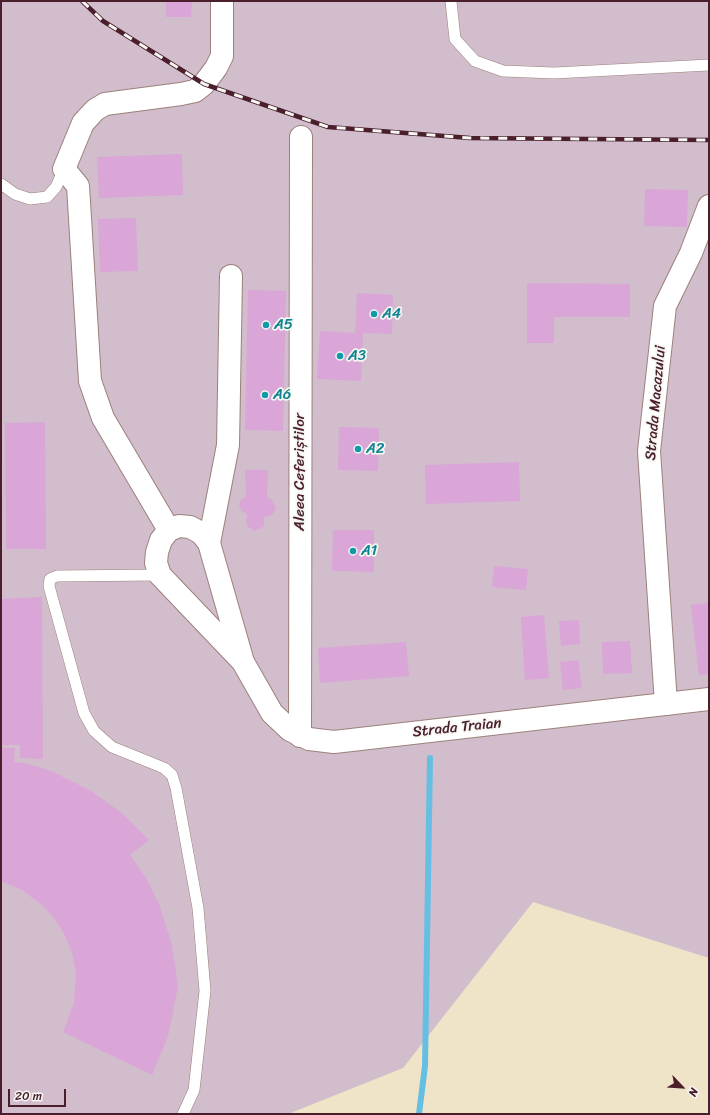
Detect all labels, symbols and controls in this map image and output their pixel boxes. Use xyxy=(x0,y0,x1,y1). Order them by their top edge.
place label: A4 xyxy=(382,305,401,323)
marker: A4 xyxy=(369,309,379,319)
place label: A5 xyxy=(274,316,293,334)
marker: A5 xyxy=(261,320,271,330)
street label: Strada Macazului xyxy=(642,345,670,461)
place label: A3 xyxy=(348,347,366,365)
marker: A3 xyxy=(335,351,345,361)
place label: A6 xyxy=(273,386,291,404)
marker: A6 xyxy=(260,390,270,400)
street label: Aleea Ceferiștilor xyxy=(291,413,309,531)
place label: A2 xyxy=(366,440,384,458)
marker: A2 xyxy=(353,444,363,454)
place label: A1 xyxy=(361,542,377,560)
marker: A1 xyxy=(348,546,358,556)
street label: Strada Traian xyxy=(412,714,502,742)
north arrow xyxy=(662,1067,702,1107)
scale bar xyxy=(10,1081,68,1107)
text: 20 m xyxy=(15,1085,42,1107)
text: N xyxy=(683,1085,704,1100)

